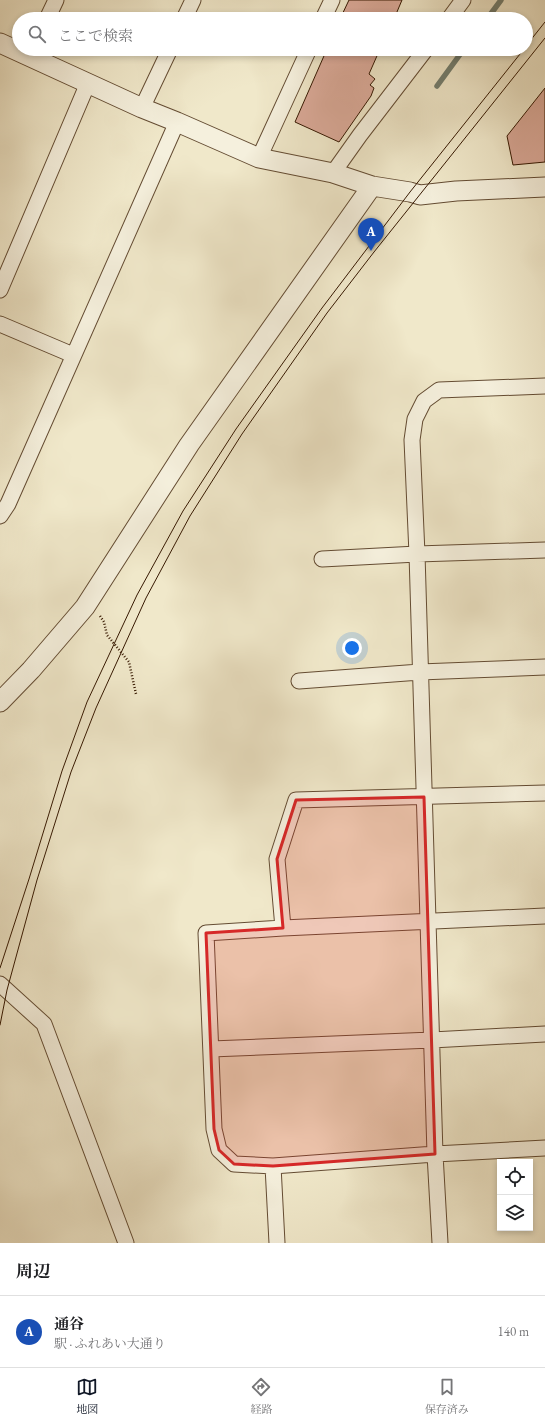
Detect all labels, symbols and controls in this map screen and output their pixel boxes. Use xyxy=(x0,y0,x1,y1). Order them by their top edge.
search box xyxy=(12,12,533,56)
icon: search xyxy=(26,23,48,45)
text: ここで検索 xyxy=(58,26,133,45)
pin: A xyxy=(358,218,384,251)
your location xyxy=(342,638,362,658)
map controls xyxy=(497,1159,533,1231)
button: locate xyxy=(497,1159,533,1195)
button: layers xyxy=(497,1195,533,1231)
text: 周辺 xyxy=(16,1260,50,1282)
text: 通谷 xyxy=(54,1314,84,1333)
text: A xyxy=(24,1323,34,1340)
text: 140 m xyxy=(498,1323,529,1340)
text: 駅 · ふれあい大通り xyxy=(54,1335,166,1352)
tab: 地図 xyxy=(76,1376,98,1416)
tab: 経路 xyxy=(250,1376,272,1416)
tab: 保存済み xyxy=(425,1376,469,1416)

